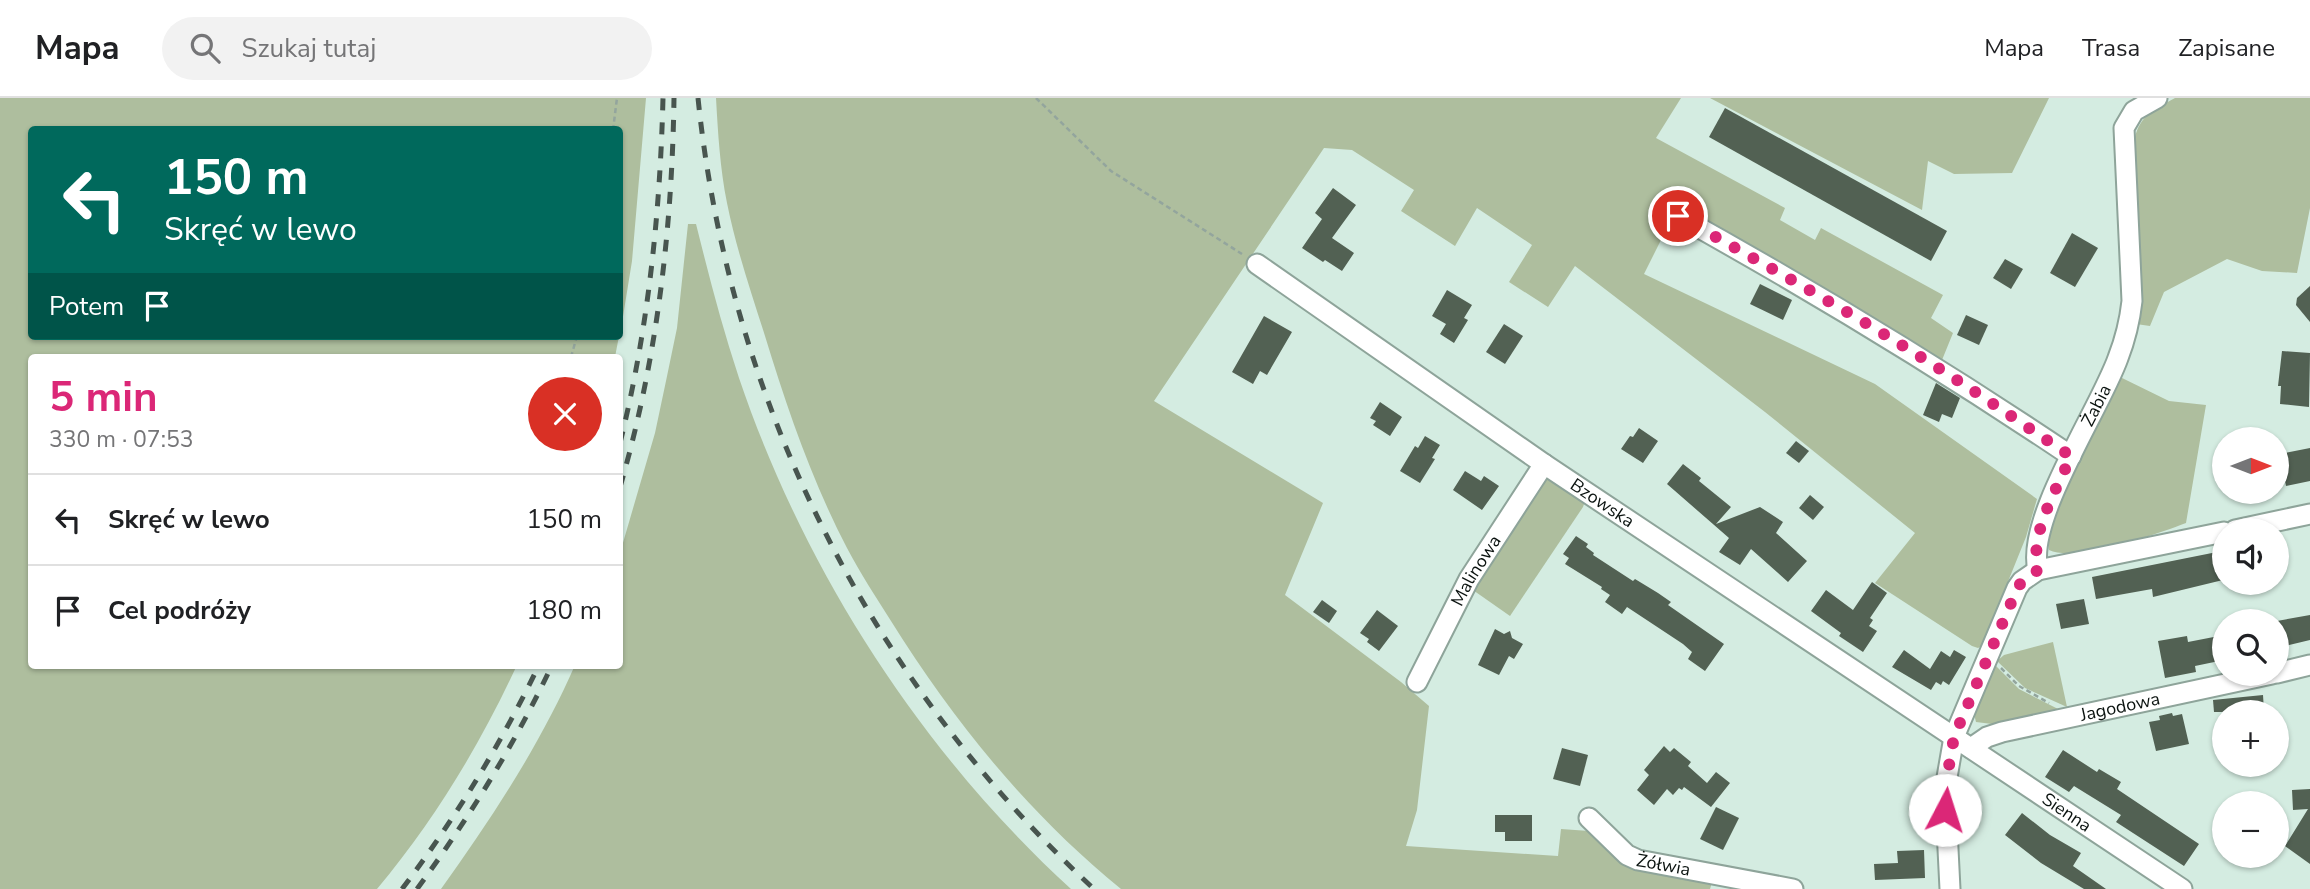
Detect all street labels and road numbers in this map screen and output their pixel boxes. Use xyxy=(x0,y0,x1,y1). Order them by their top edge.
street label: Żabia xyxy=(2075,380,2117,430)
street label: Bzowska xyxy=(1566,473,1639,533)
street label: Malinowa xyxy=(1445,530,1506,610)
street label: Jagodowa xyxy=(2077,686,2162,727)
street label: Sienna xyxy=(2037,787,2096,837)
street label: Żółwia xyxy=(1635,848,1692,882)

